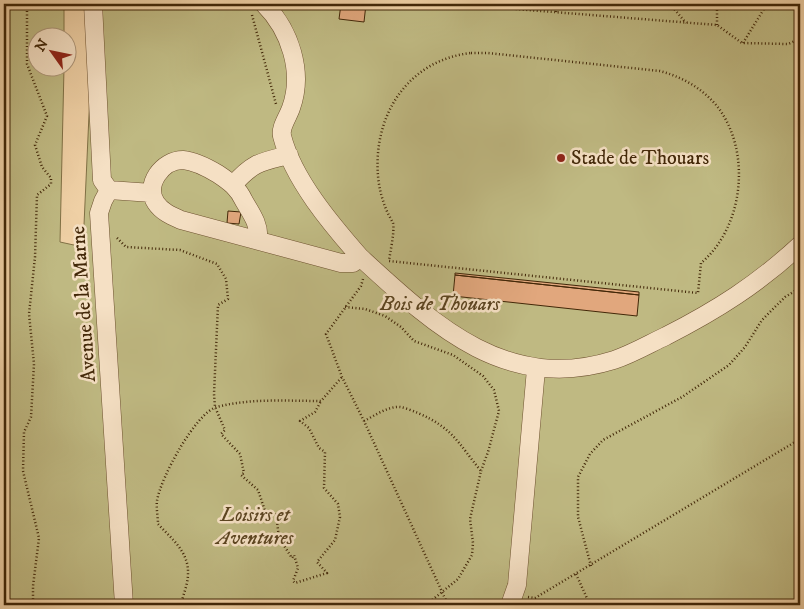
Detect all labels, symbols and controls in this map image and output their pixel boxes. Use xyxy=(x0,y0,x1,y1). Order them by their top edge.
north arrow xyxy=(28,28,78,78)
text: N xyxy=(31,35,53,55)
place label: Stade de Thouars xyxy=(571,146,709,171)
marker: Stade de Thouars xyxy=(555,152,567,164)
street label: Avenue de la Marne xyxy=(66,225,102,383)
park label: Bois de Thouars xyxy=(379,292,501,317)
park label: Loisirs et Aventures xyxy=(215,503,294,551)

